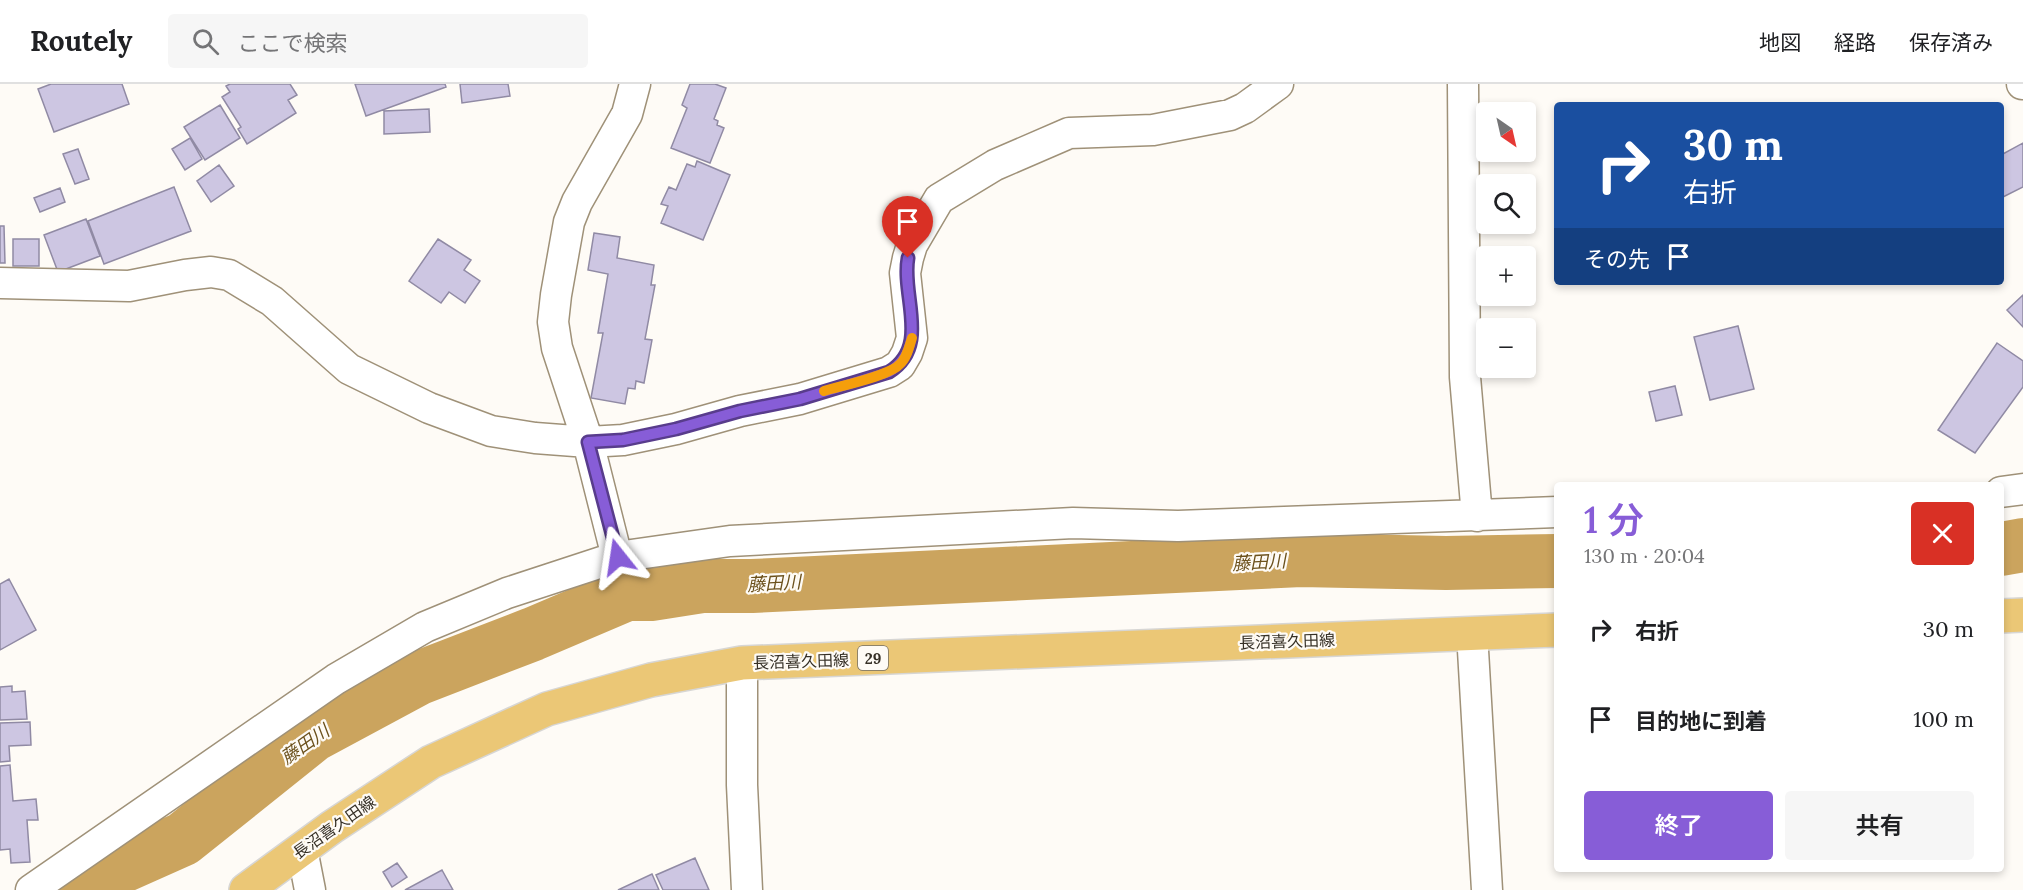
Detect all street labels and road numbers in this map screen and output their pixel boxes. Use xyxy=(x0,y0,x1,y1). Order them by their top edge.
street label: 長沼喜久田線 xyxy=(1239,629,1335,653)
road number: 29 xyxy=(858,646,888,670)
street label: 長沼喜久田線 xyxy=(753,649,849,673)
street label: 長沼喜久田線 xyxy=(289,791,379,863)

